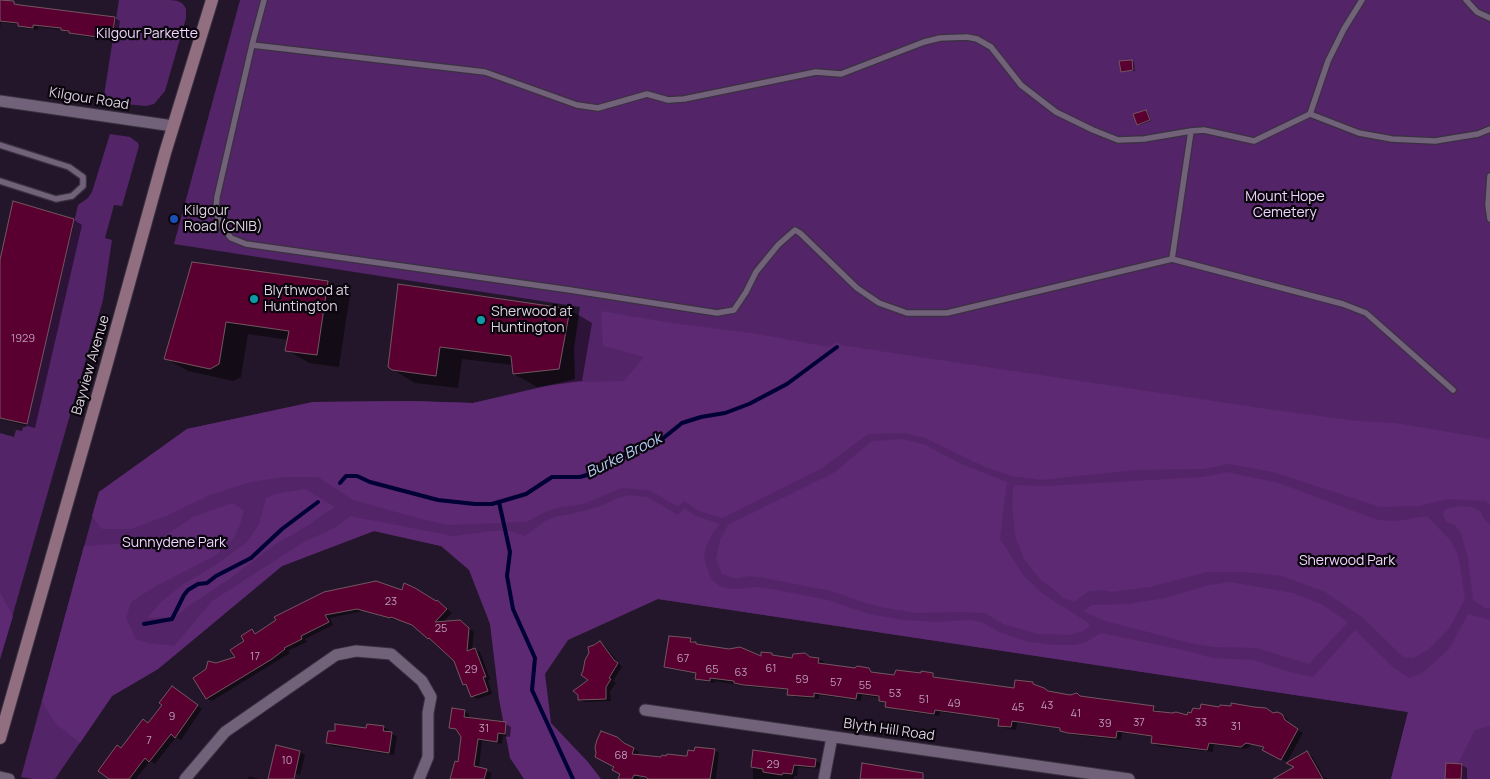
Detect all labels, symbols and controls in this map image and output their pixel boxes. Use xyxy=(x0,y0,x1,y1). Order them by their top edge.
park label: Kilgour Parkette xyxy=(96,26,198,42)
street label: Kilgour Road xyxy=(48,84,130,114)
park label: Mount Hope Cemetery xyxy=(1245,189,1325,222)
place label: Kilgour Road (CNIB) xyxy=(184,203,263,236)
marker: Kilgour Road (CNIB) xyxy=(168,213,180,225)
place label: Blythwood at Huntington xyxy=(264,283,349,316)
marker: Blythwood at Huntington xyxy=(248,293,260,305)
place label: Sherwood at Huntington xyxy=(491,304,573,336)
street label: Bayview Avenue xyxy=(69,313,113,417)
marker: Sherwood at Huntington xyxy=(475,314,487,326)
house number: 1929 xyxy=(11,332,35,346)
water label: Burke Brook xyxy=(583,430,665,482)
park label: Sunnydene Park xyxy=(122,535,226,551)
park label: Sherwood Park xyxy=(1299,553,1395,569)
house number: 23 xyxy=(385,595,397,609)
house number: 25 xyxy=(435,622,447,636)
house number: 17 xyxy=(250,650,260,664)
house number: 67 xyxy=(677,652,689,666)
house number: 61 xyxy=(766,662,776,676)
house number: 29 xyxy=(464,663,478,677)
house number: 65 xyxy=(705,663,719,677)
house number: 63 xyxy=(735,666,747,680)
house number: 59 xyxy=(795,673,809,687)
house number: 57 xyxy=(830,676,842,690)
house number: 55 xyxy=(859,679,871,693)
house number: 53 xyxy=(889,687,901,701)
house number: 51 xyxy=(919,693,929,707)
house number: 49 xyxy=(947,697,961,711)
house number: 43 xyxy=(1041,699,1053,713)
house number: 45 xyxy=(1012,701,1024,715)
house number: 41 xyxy=(1071,707,1081,721)
house number: 9 xyxy=(169,710,175,724)
street label: Blyth Hill Road xyxy=(842,715,936,745)
house number: 37 xyxy=(1133,716,1145,730)
house number: 33 xyxy=(1195,716,1207,730)
house number: 39 xyxy=(1099,717,1111,731)
house number: 31 xyxy=(1231,720,1241,734)
house number: 31 xyxy=(479,722,489,736)
house number: 7 xyxy=(146,734,152,748)
house number: 68 xyxy=(614,749,628,763)
house number: 10 xyxy=(282,754,292,768)
house number: 29 xyxy=(766,758,780,772)

